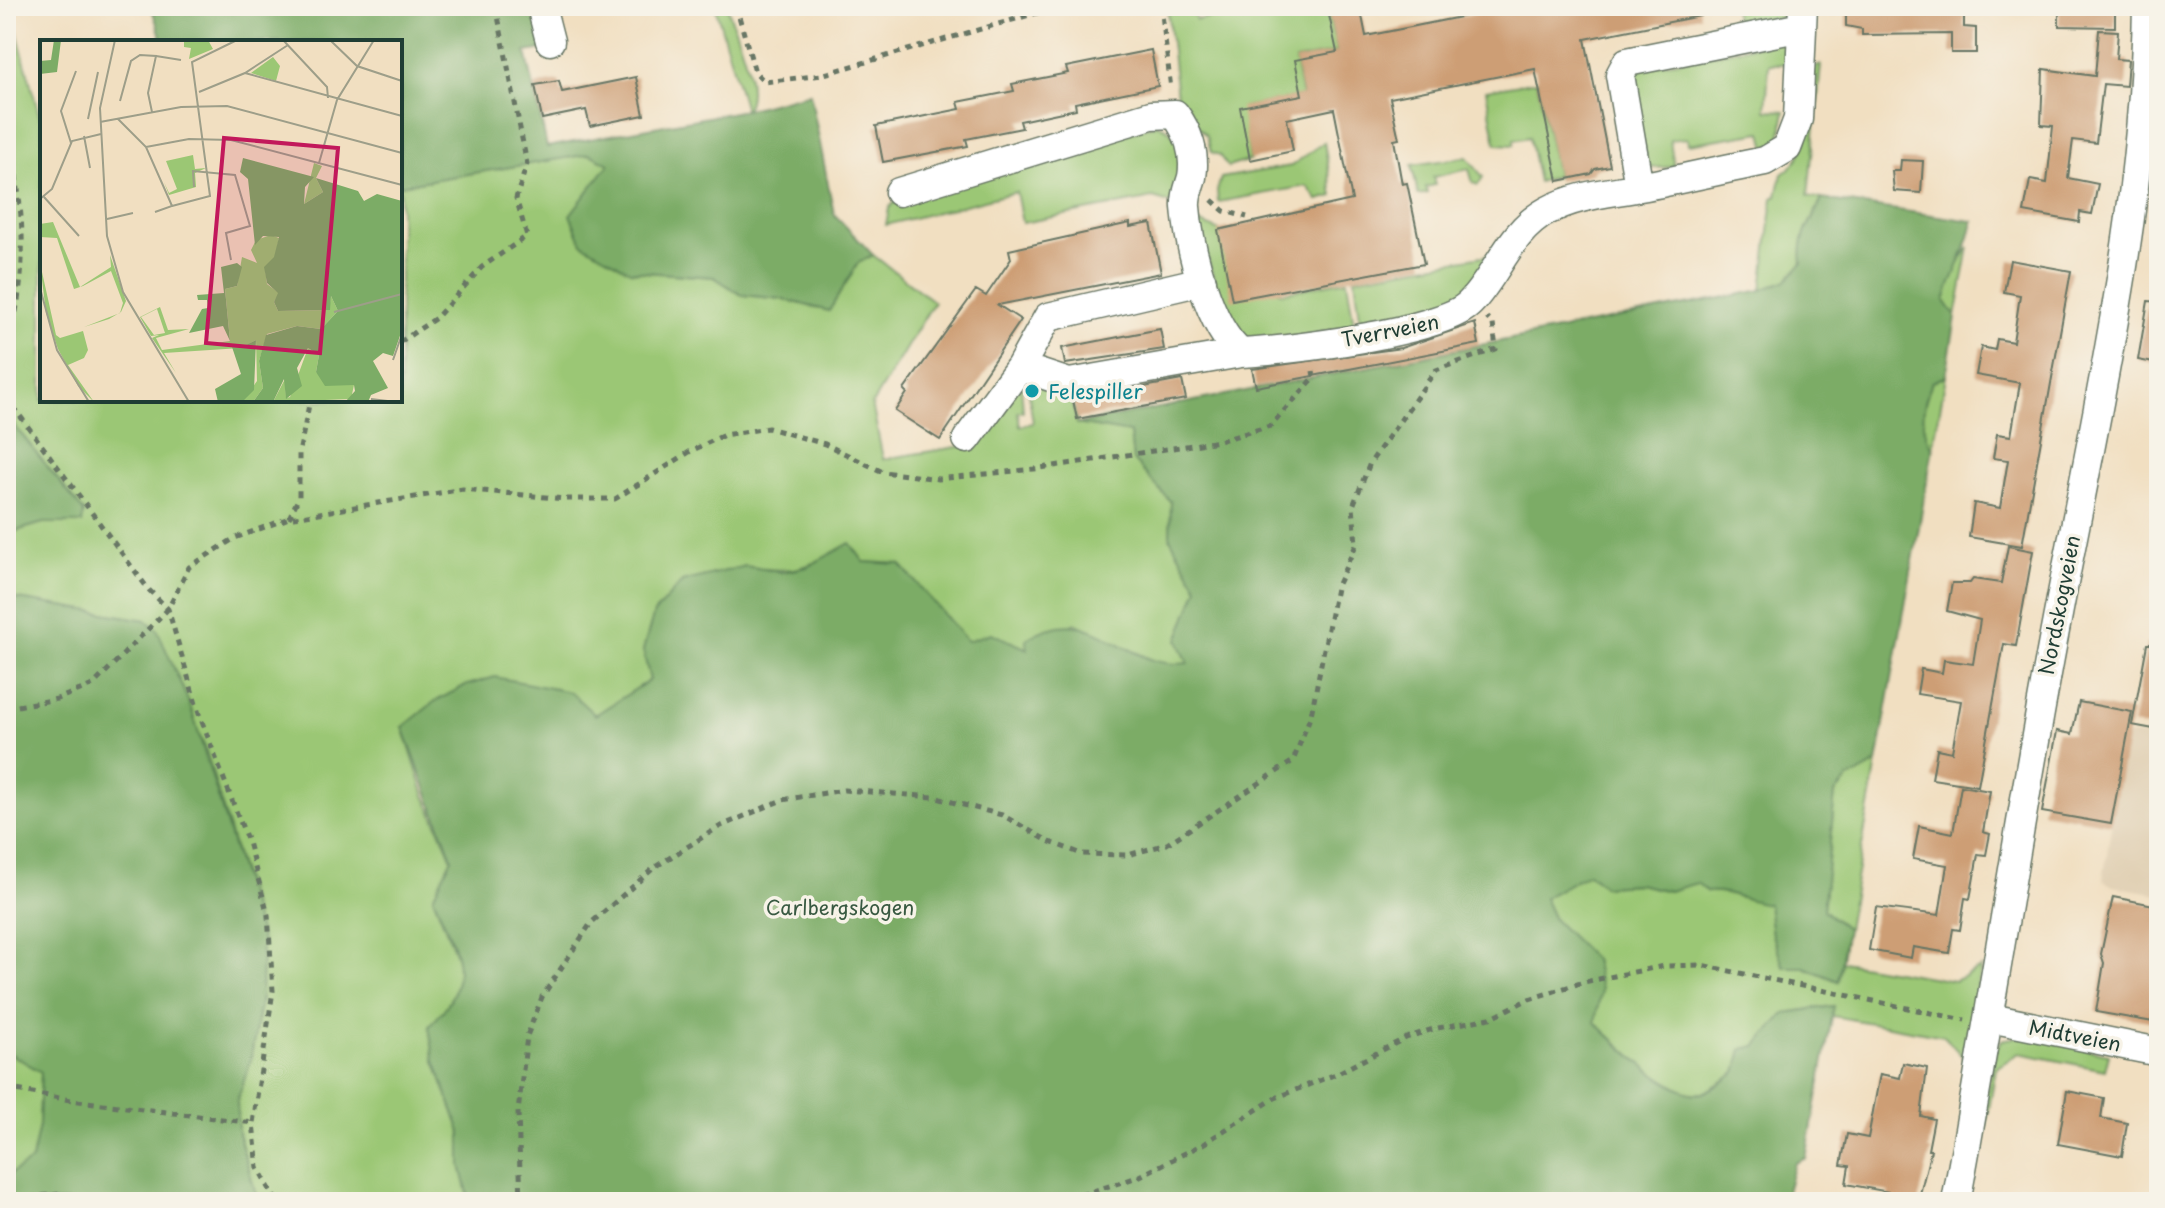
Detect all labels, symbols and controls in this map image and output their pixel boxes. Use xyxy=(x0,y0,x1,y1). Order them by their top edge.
inset map xyxy=(40,40,402,402)
street label: Tverrveien xyxy=(1339,306,1441,354)
place label: Felespiller xyxy=(1048,376,1143,406)
marker: Felespiller xyxy=(1023,382,1041,400)
street label: Nordskogveien xyxy=(2031,532,2087,678)
park label: Carlbergskogen xyxy=(766,892,914,922)
street label: Midtveien xyxy=(2026,1011,2124,1059)

